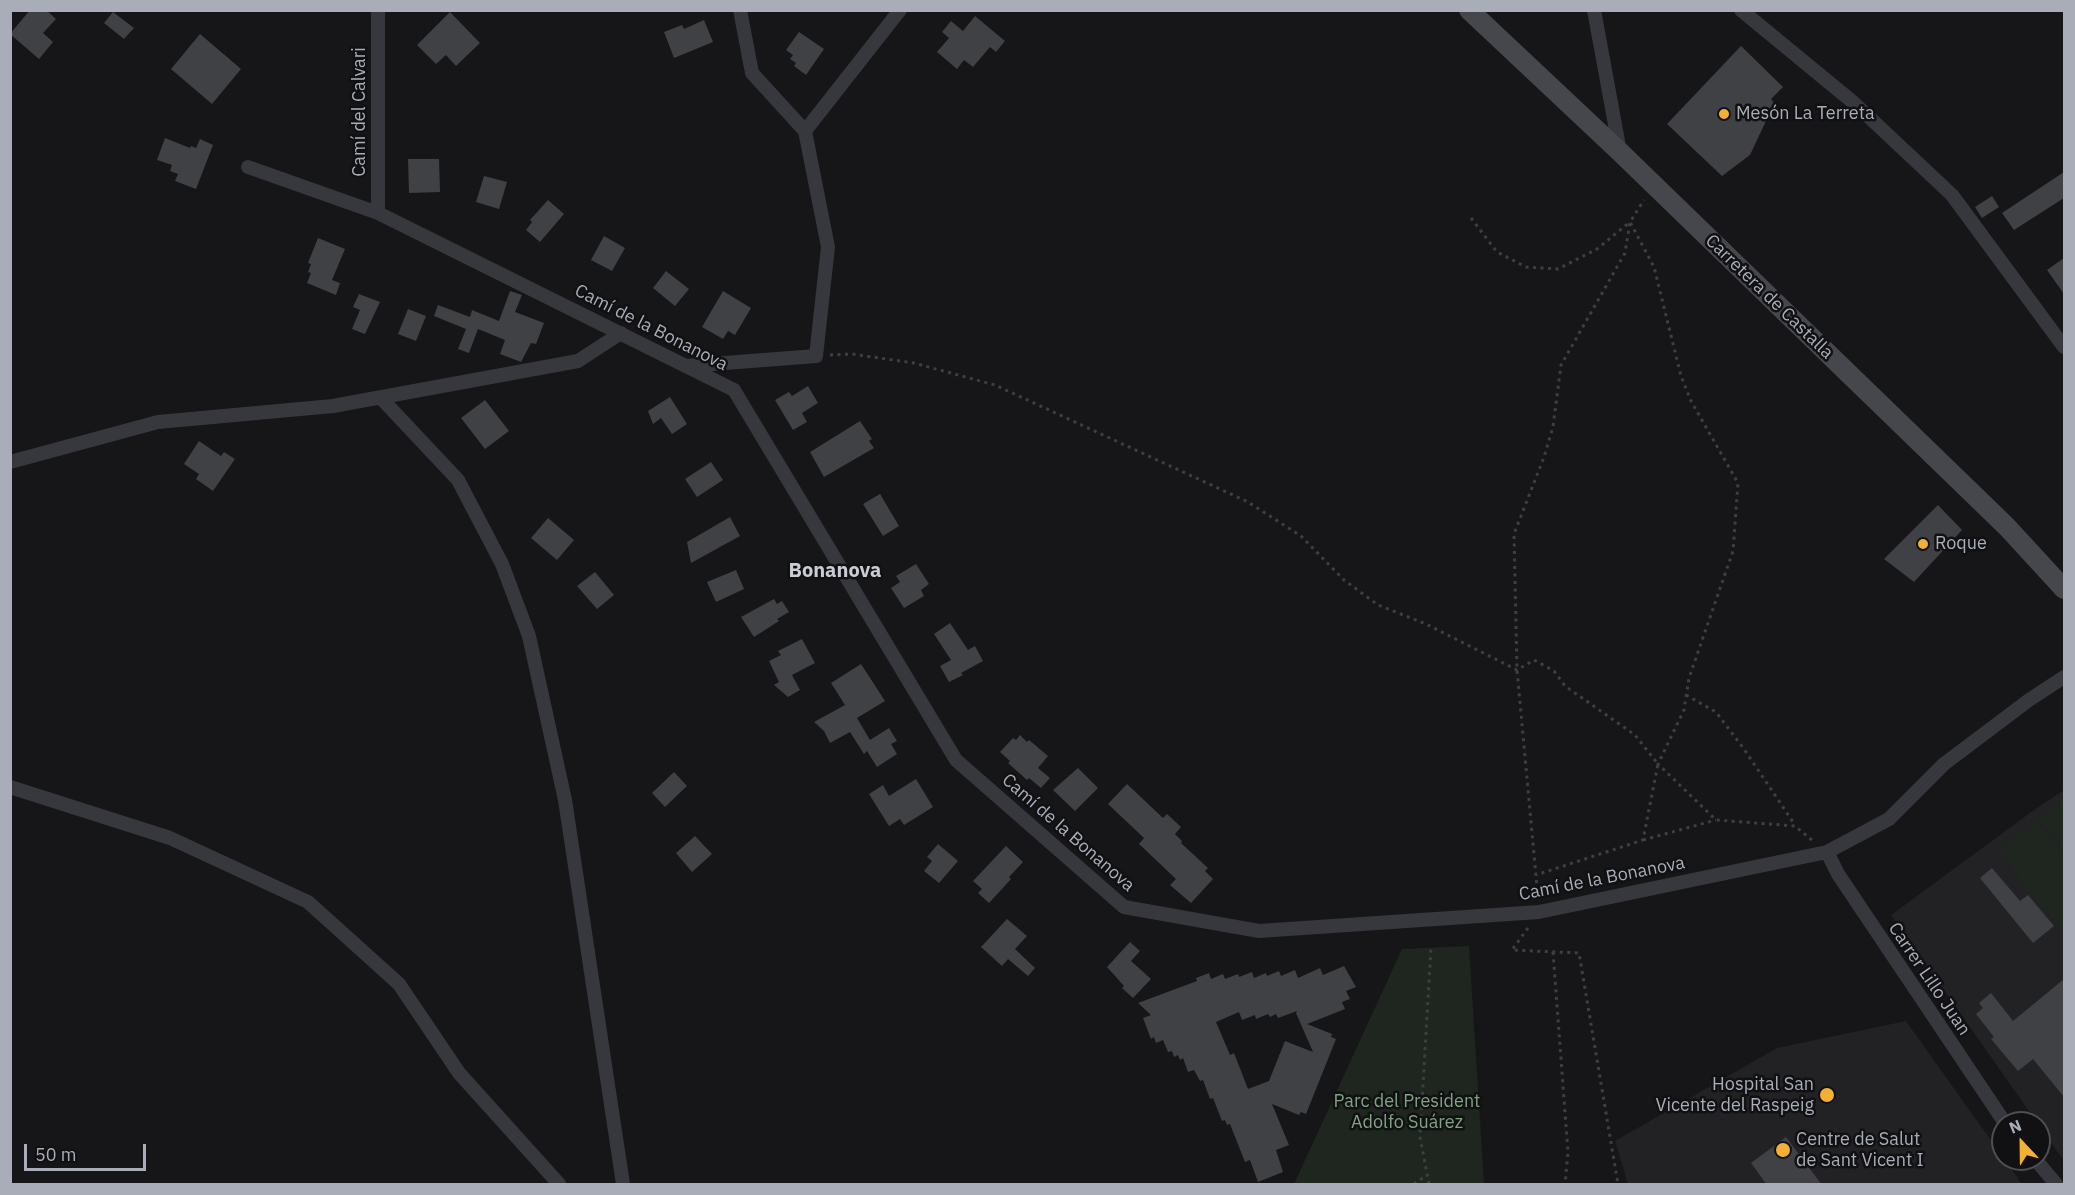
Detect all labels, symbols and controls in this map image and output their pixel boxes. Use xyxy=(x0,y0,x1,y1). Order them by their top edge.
street label: Camí del Calvari xyxy=(349,47,371,177)
place label: Mesón La Terreta xyxy=(1736,103,1875,125)
marker: Mesón La Terreta xyxy=(1717,107,1731,121)
street label: Carretera de Castalla xyxy=(1701,230,1837,364)
street label: Camí de la Bonanova xyxy=(571,280,731,376)
place label: Roque xyxy=(1935,533,1987,555)
marker: Roque xyxy=(1916,537,1930,551)
district label: Bonanova xyxy=(789,559,881,583)
street label: Camí de la Bonanova xyxy=(997,770,1139,896)
street label: Camí de la Bonanova xyxy=(1517,852,1687,906)
street label: Carrer Lillo Juan xyxy=(1883,918,1975,1040)
place label: Hospital San Vicente del Raspeig xyxy=(1656,1074,1814,1116)
marker: Hospital San Vicente del Raspeig xyxy=(1818,1086,1836,1104)
park label: Parc del President Adolfo Suárez xyxy=(1334,1091,1480,1134)
north arrow xyxy=(1991,1111,2051,1171)
text: N xyxy=(2006,1115,2024,1138)
place label: Centre de Salut de Sant Vicent I xyxy=(1796,1129,1924,1172)
scale bar xyxy=(27,1132,148,1170)
marker: Centre de Salut de Sant Vicent I xyxy=(1774,1141,1792,1159)
text: 50 m xyxy=(35,1143,77,1166)

